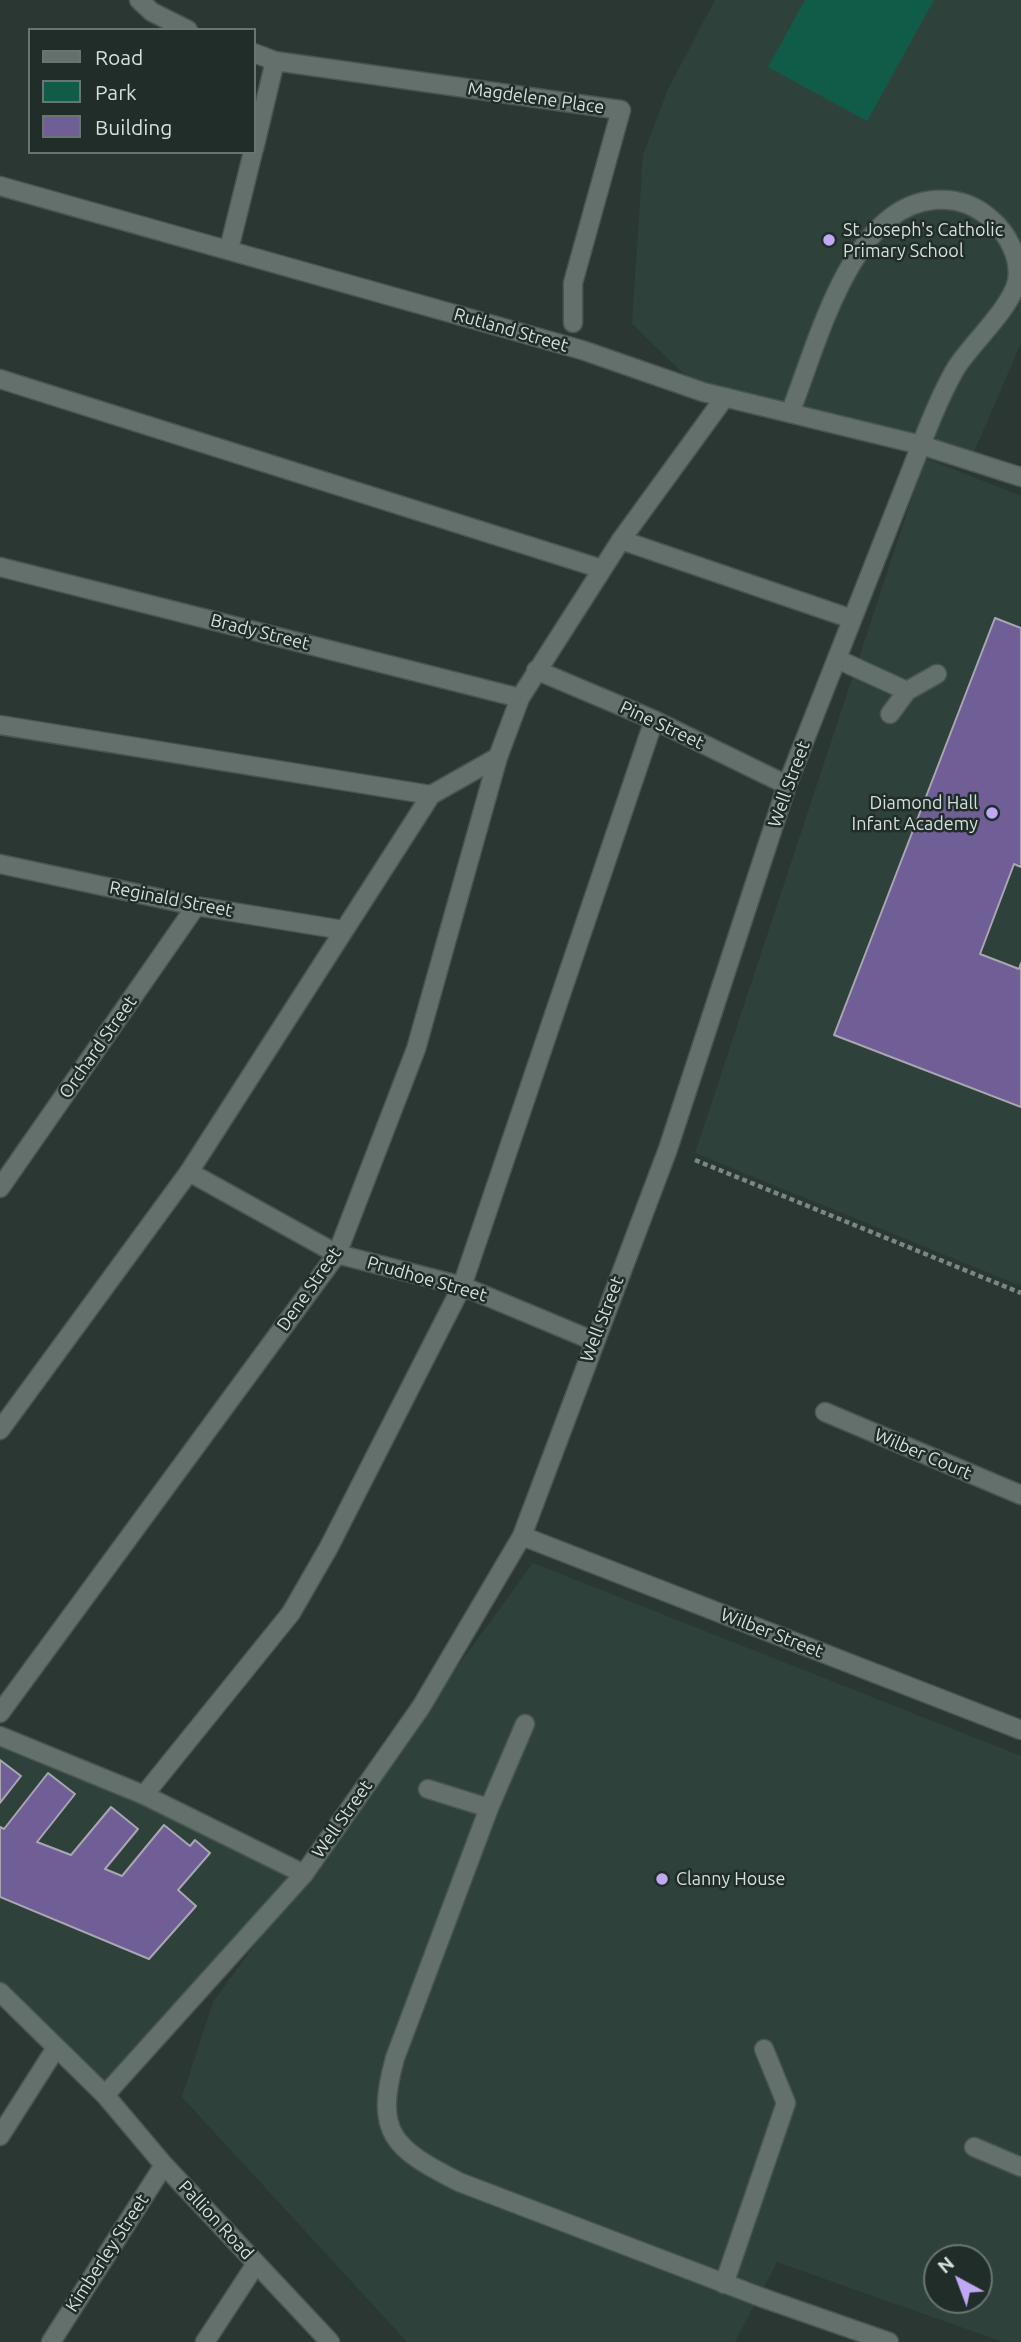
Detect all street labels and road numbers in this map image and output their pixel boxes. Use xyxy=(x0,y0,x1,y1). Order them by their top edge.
street label: Magdelene Place xyxy=(466,78,606,118)
street label: Rutland Street xyxy=(451,303,571,357)
street label: Brady Street xyxy=(208,609,312,655)
street label: Pine Street xyxy=(617,696,707,754)
street label: Well Street xyxy=(763,738,815,830)
street label: Reginald Street xyxy=(108,876,234,922)
street label: Orchard Street xyxy=(55,991,141,1103)
street label: Dene Street xyxy=(272,1243,346,1335)
street label: Prudhoe Street xyxy=(365,1252,489,1306)
street label: Well Street xyxy=(576,1273,628,1365)
street label: Wilber Court xyxy=(871,1424,975,1484)
street label: Wilber Street xyxy=(718,1604,826,1662)
street label: Well Street xyxy=(307,1776,377,1862)
street label: Pallion Road xyxy=(174,2176,258,2264)
street label: Kimberley Street xyxy=(61,2190,153,2316)

